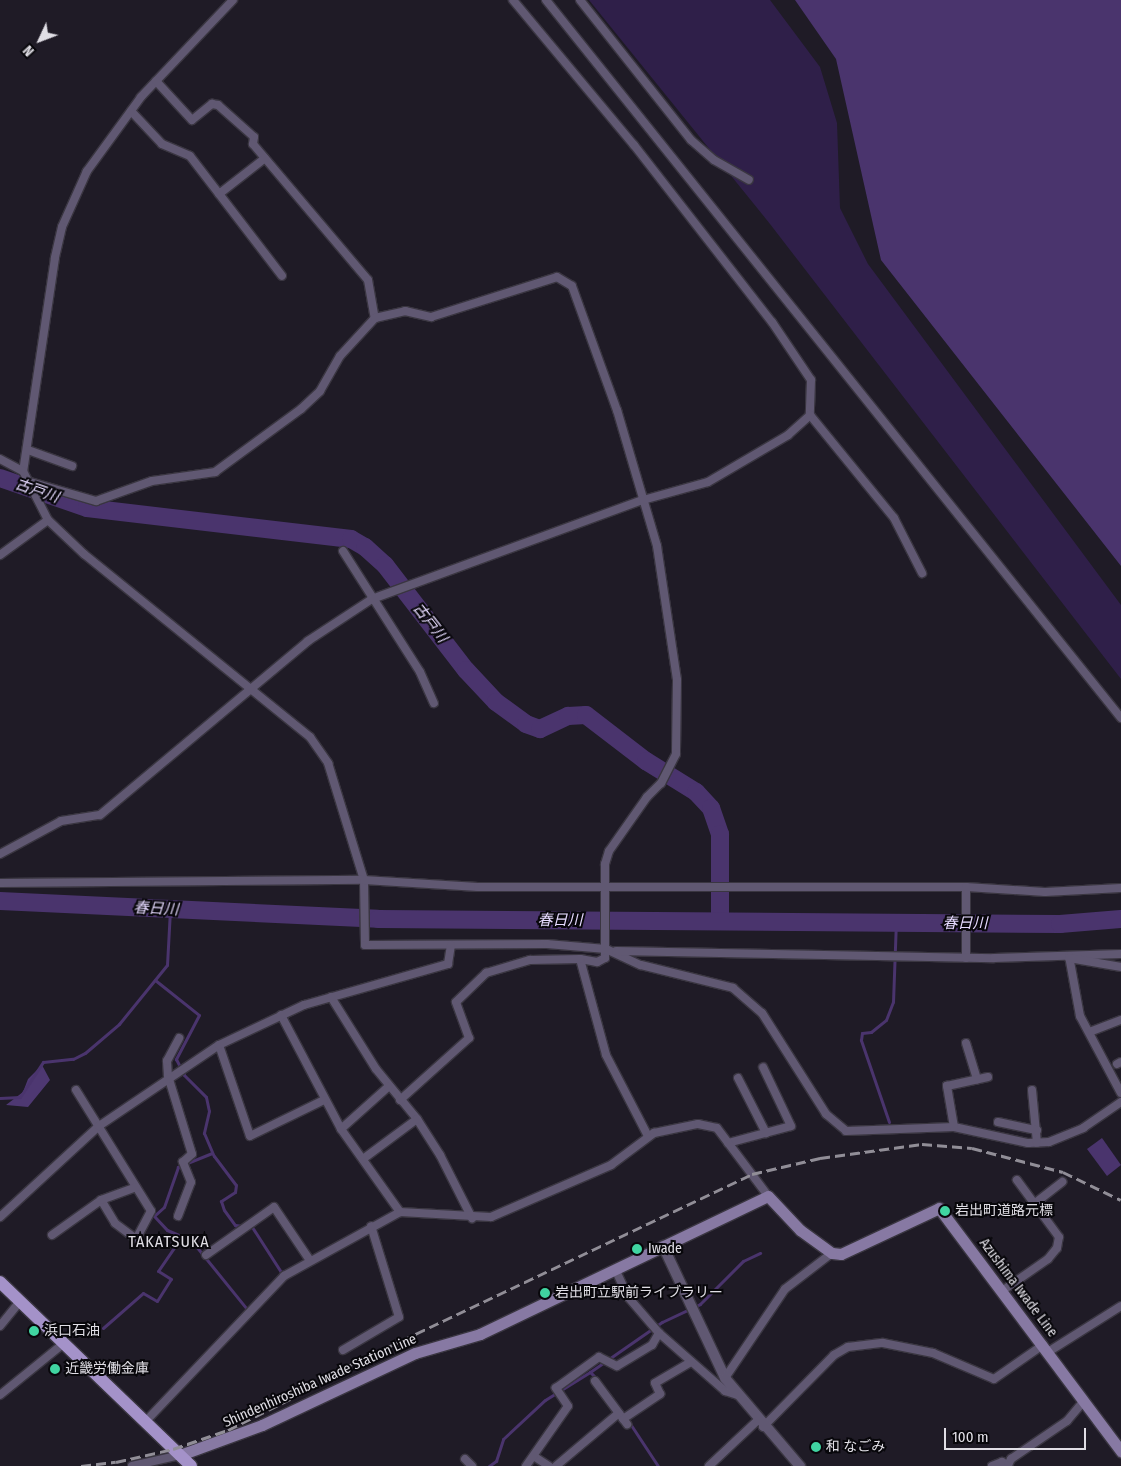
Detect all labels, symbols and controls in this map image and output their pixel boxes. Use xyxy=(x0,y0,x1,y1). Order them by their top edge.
north arrow xyxy=(15,15,65,65)
text: N xyxy=(20,42,38,59)
water label: 古戸川 xyxy=(13,475,61,507)
water label: 古戸川 xyxy=(409,600,451,646)
water label: 春日川 xyxy=(133,899,179,919)
water label: 春日川 xyxy=(538,912,582,930)
water label: 春日川 xyxy=(943,915,987,933)
place label: 岩出町道路元標 xyxy=(955,1203,1053,1219)
marker: 岩出町道路元標 xyxy=(939,1205,951,1217)
district label: TAKATSUKA xyxy=(127,1232,211,1252)
street label: Azushima Iwade Line xyxy=(975,1235,1061,1341)
place label: Iwade xyxy=(648,1241,682,1257)
marker: Iwade xyxy=(630,1242,644,1256)
place label: 岩出町立駅前ライブラリー xyxy=(555,1285,723,1301)
marker: 岩出町立駅前ライブラリー xyxy=(539,1287,551,1299)
place label: 浜口石油 xyxy=(44,1323,100,1339)
marker: 浜口石油 xyxy=(28,1325,40,1337)
street label: Shindenhiroshiba Iwade Station Line xyxy=(221,1331,419,1431)
place label: 近畿労働金庫 xyxy=(65,1361,149,1377)
marker: 近畿労働金庫 xyxy=(49,1363,61,1375)
scale bar xyxy=(946,1418,1088,1450)
text: 100 m xyxy=(952,1428,989,1446)
place label: 和 なごみ xyxy=(826,1439,885,1455)
marker: 和 なごみ xyxy=(810,1441,822,1453)

